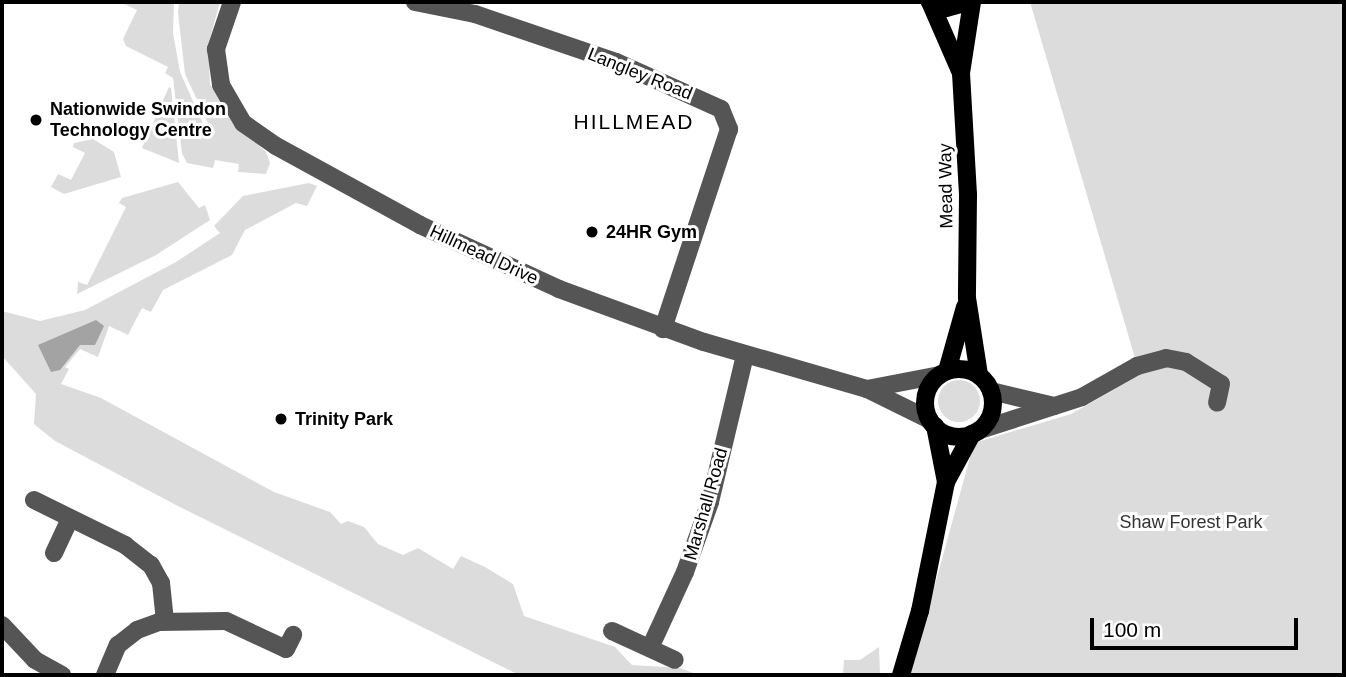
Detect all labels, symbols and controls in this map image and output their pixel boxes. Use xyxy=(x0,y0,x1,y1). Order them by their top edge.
street label: Langley Road xyxy=(584,43,696,105)
place label: Nationwide Swindon Technology Centre xyxy=(50,99,226,142)
district label: HILLMEAD xyxy=(574,109,694,135)
marker: Nationwide Swindon Technology Centre xyxy=(28,112,44,128)
street label: Mead Way xyxy=(934,143,958,229)
street label: Hillmead Drive xyxy=(426,220,542,290)
place label: 24HR Gym xyxy=(606,221,697,243)
marker: 24HR Gym xyxy=(584,224,600,240)
place label: Trinity Park xyxy=(295,408,393,430)
marker: Trinity Park xyxy=(273,411,289,427)
street label: Marshall Road xyxy=(680,445,732,563)
park label: Shaw Forest Park xyxy=(1119,511,1263,533)
scale bar xyxy=(1094,604,1302,648)
text: 100 m xyxy=(1103,618,1161,641)

